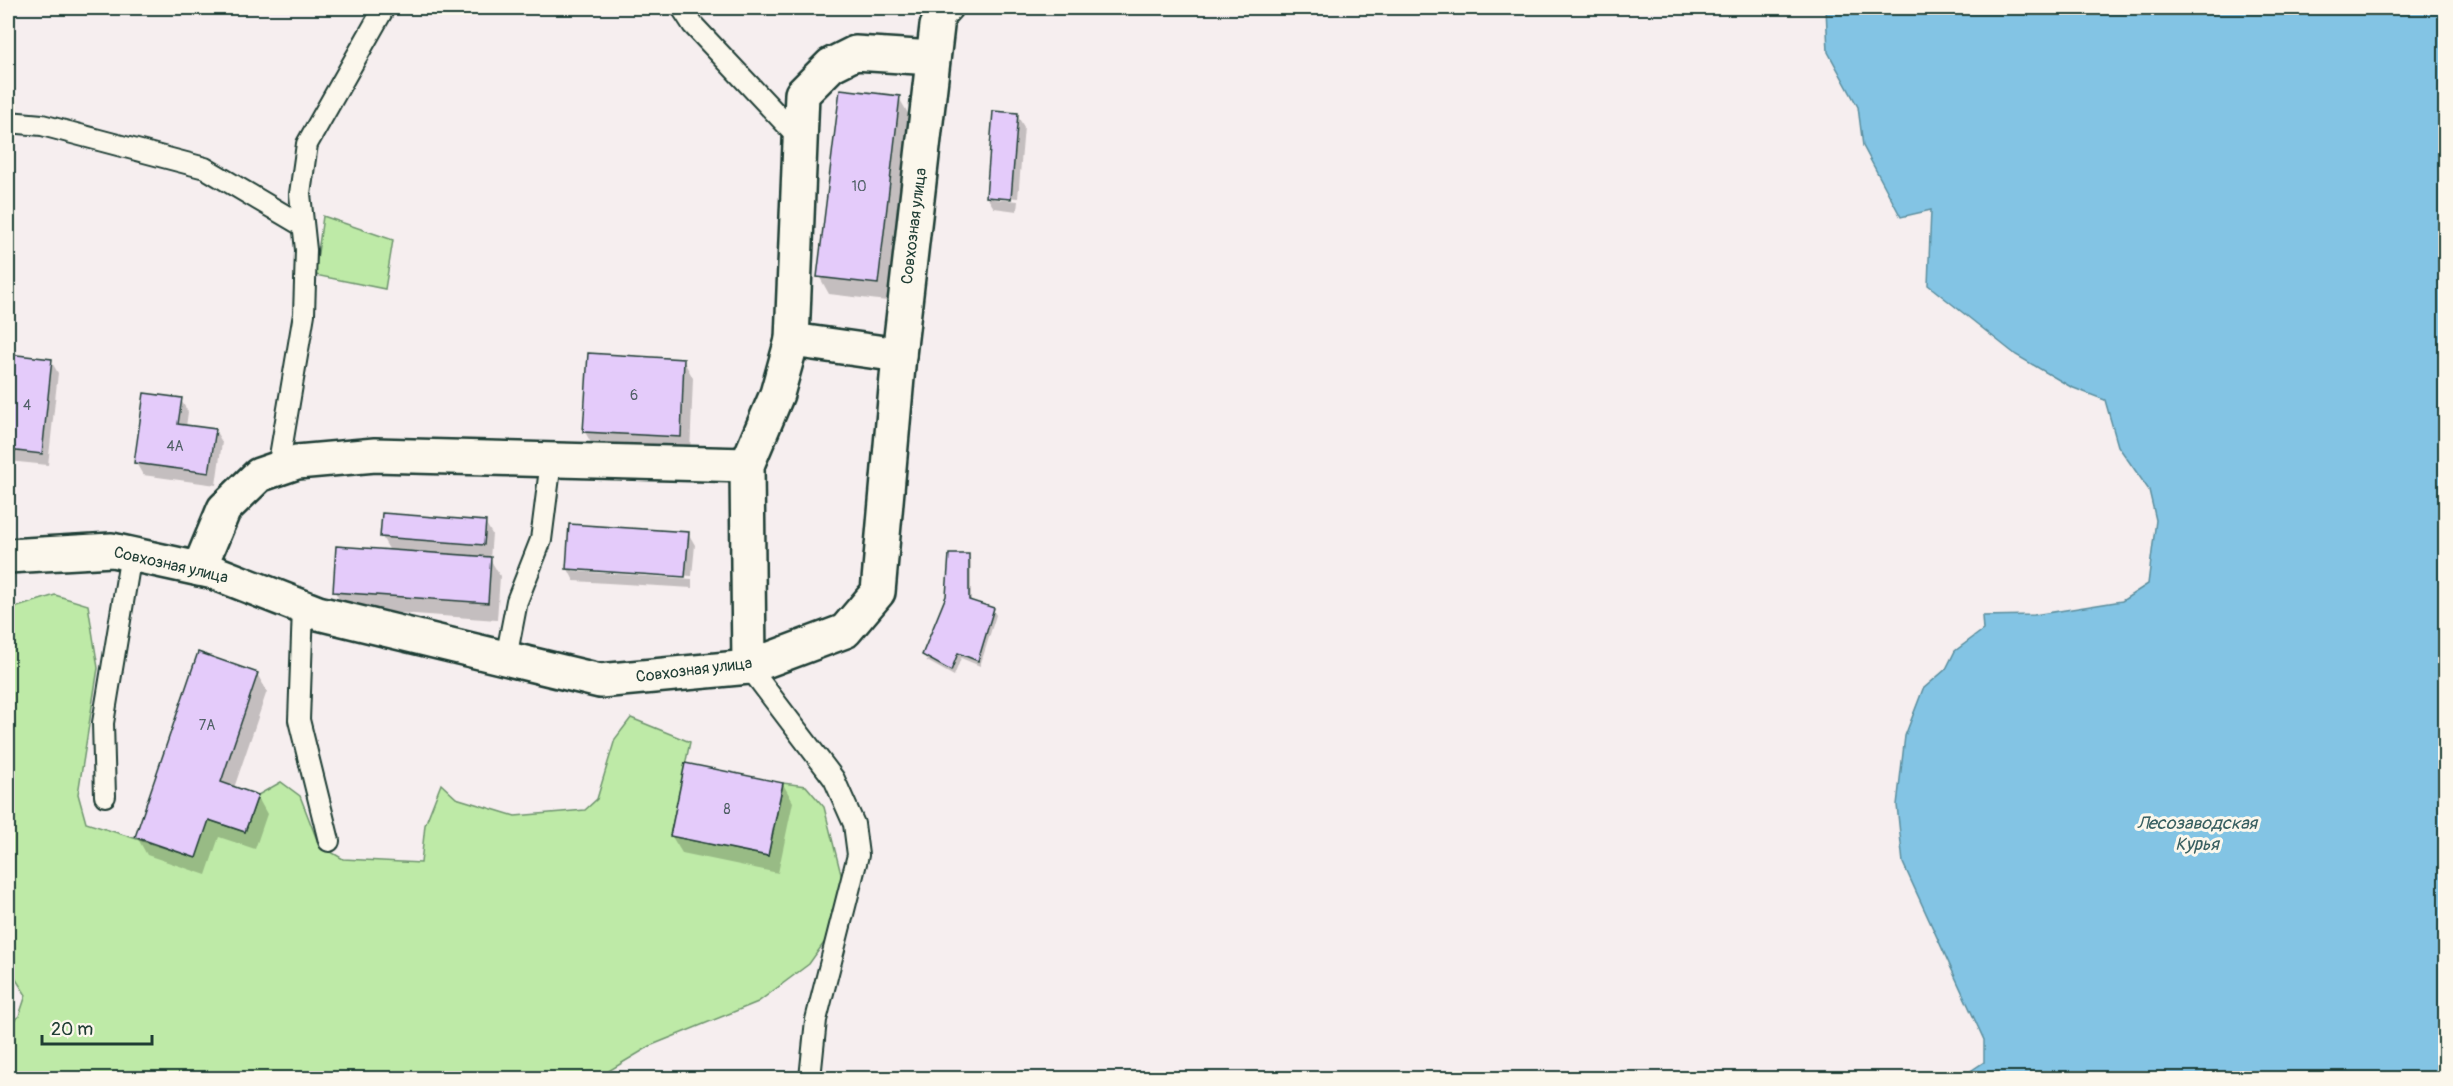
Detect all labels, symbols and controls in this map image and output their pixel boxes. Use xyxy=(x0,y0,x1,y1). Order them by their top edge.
street label: Совхозная улица xyxy=(897,167,931,285)
house number: 10 xyxy=(851,178,867,195)
house number: 6 xyxy=(630,387,638,404)
house number: 4 xyxy=(23,397,31,414)
house number: 4А xyxy=(166,438,184,455)
street label: Совхозная улица xyxy=(112,542,230,588)
street label: Совхозная улица xyxy=(635,653,753,687)
house number: 7А xyxy=(199,717,215,734)
house number: 8 xyxy=(723,801,731,818)
water label: Лесозаводская Курья xyxy=(2137,812,2259,856)
scale bar xyxy=(42,1008,152,1046)
text: 20 m xyxy=(51,1018,93,1041)

